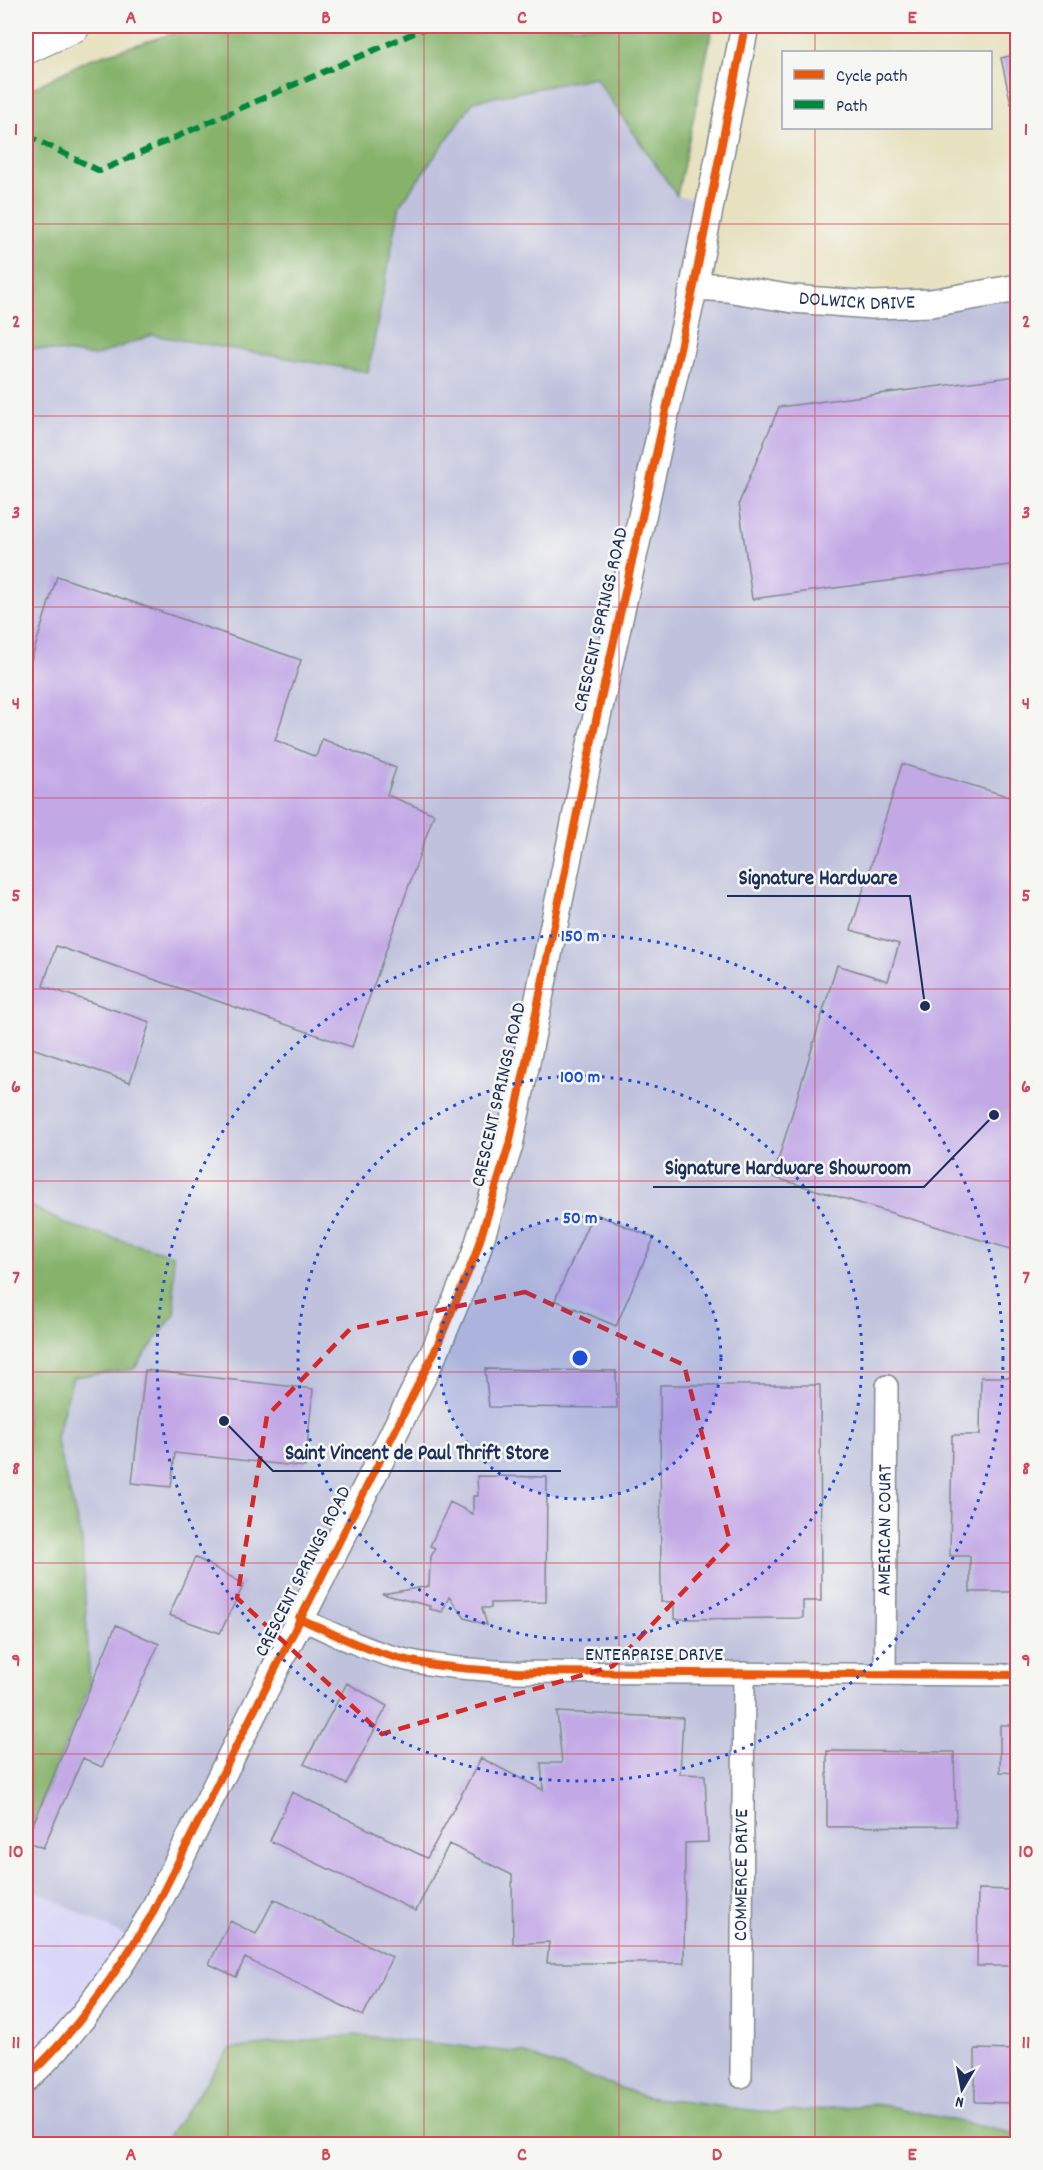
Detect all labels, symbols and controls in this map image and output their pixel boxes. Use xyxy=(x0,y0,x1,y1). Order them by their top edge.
text: A xyxy=(126,5,137,33)
text: B xyxy=(321,5,331,33)
text: C xyxy=(517,5,527,33)
text: D xyxy=(712,5,723,33)
text: E xyxy=(907,5,917,33)
legend xyxy=(782,51,992,129)
text: Cycle path xyxy=(836,65,907,90)
text: Path xyxy=(836,95,868,120)
text: 1 xyxy=(14,117,18,145)
text: 1 xyxy=(1024,117,1028,145)
street label: DOLWICK DRIVE xyxy=(798,285,915,319)
text: 2 xyxy=(12,309,20,337)
text: 2 xyxy=(1022,309,1030,337)
text: 3 xyxy=(12,500,20,528)
text: 3 xyxy=(1022,500,1030,528)
street label: CRESCENT SPRINGS ROAD xyxy=(567,525,637,715)
text: 4 xyxy=(12,691,20,719)
text: 4 xyxy=(1022,691,1030,719)
callout: Signature Hardware xyxy=(727,857,910,896)
text: Signature Hardware xyxy=(738,865,898,895)
text: 5 xyxy=(11,883,21,911)
text: 5 xyxy=(1021,883,1031,911)
text: 150 m xyxy=(561,925,599,950)
street label: CRESCENT SPRINGS ROAD xyxy=(465,1000,535,1190)
text: 100 m xyxy=(560,1066,600,1091)
text: 6 xyxy=(11,1074,21,1102)
text: 6 xyxy=(1021,1074,1031,1102)
callout: Signature Hardware Showroom xyxy=(653,1148,924,1187)
text: Signature Hardware Showroom xyxy=(665,1155,911,1185)
text: 50 m xyxy=(563,1207,597,1232)
text: 7 xyxy=(12,1265,20,1293)
text: 7 xyxy=(1022,1265,1030,1293)
centre of rings xyxy=(570,1348,590,1368)
callout: Saint Vincent de Paul Thrift Store xyxy=(273,1432,561,1471)
text: Saint Vincent de Paul Thrift Store xyxy=(285,1440,549,1470)
text: 8 xyxy=(12,1456,20,1484)
text: 8 xyxy=(1022,1456,1030,1484)
street label: AMERICAN COURT xyxy=(872,1464,900,1596)
street label: CRESCENT SPRINGS ROAD xyxy=(249,1482,359,1662)
street label: ENTERPRISE DRIVE xyxy=(585,1642,723,1670)
text: 9 xyxy=(11,1648,21,1676)
text: 9 xyxy=(1021,1648,1031,1676)
street label: COMMERCE DRIVE xyxy=(728,1809,757,1941)
text: 10 xyxy=(8,1839,24,1867)
text: 10 xyxy=(1018,1839,1034,1867)
text: 11 xyxy=(12,2030,20,2058)
text: 11 xyxy=(1022,2030,1030,2058)
north arrow xyxy=(932,2059,992,2119)
text: N xyxy=(954,2089,966,2113)
text: A xyxy=(126,2142,137,2170)
text: B xyxy=(321,2142,331,2170)
text: C xyxy=(517,2142,527,2170)
text: D xyxy=(712,2142,723,2170)
text: E xyxy=(907,2142,917,2170)

